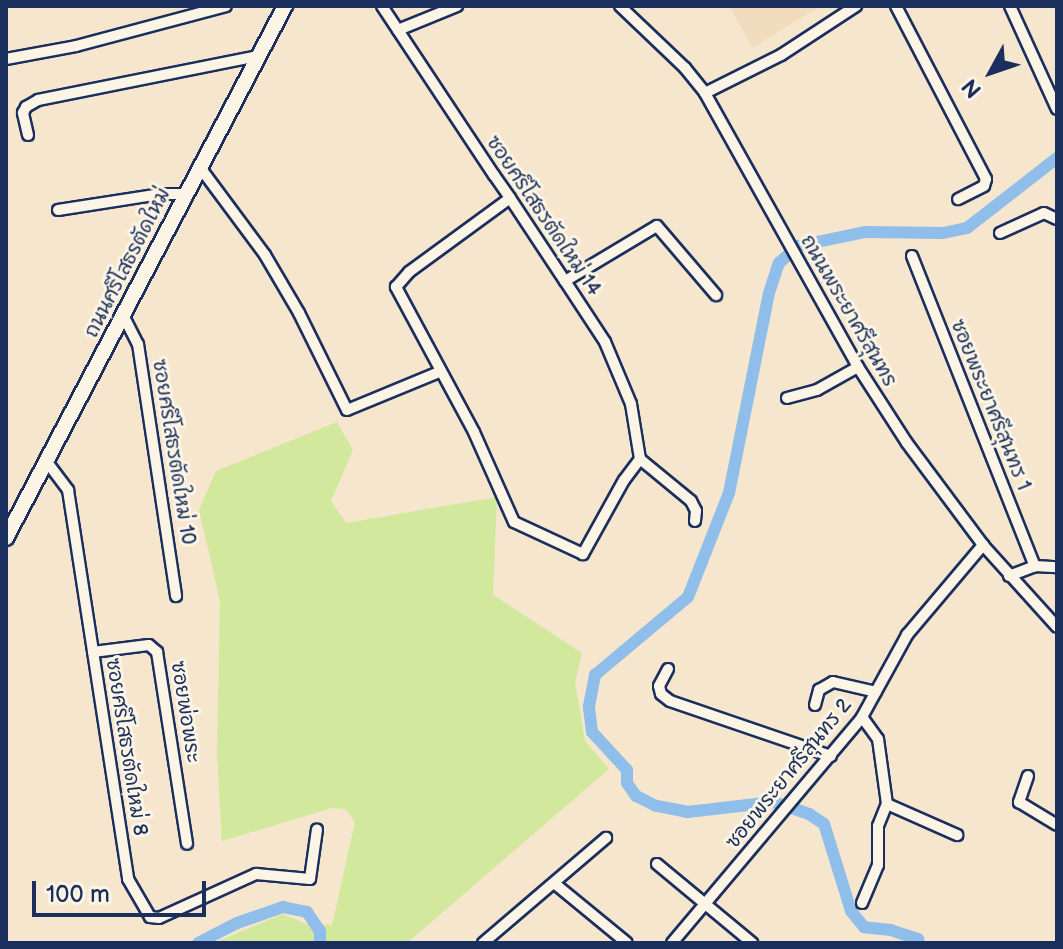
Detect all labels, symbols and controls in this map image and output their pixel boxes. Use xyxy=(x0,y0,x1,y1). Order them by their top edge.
north arrow xyxy=(951,32,1031,112)
text: N xyxy=(957,73,988,103)
street label: ซอยศรีโสธรตัดใหม่ 14 xyxy=(481,131,605,301)
street label: ถนนศรีโสธรตัดใหม่ xyxy=(80,184,176,342)
street label: ถนนพระยาศรีสุนทร xyxy=(795,231,901,391)
street label: ซอยพระยาศรีสุนทร 1 xyxy=(945,316,1035,494)
street label: ซอยศรีโสธรตัดใหม่ 10 xyxy=(146,358,200,546)
street label: ซอยศรีโสธรตัดใหม่ 8 xyxy=(100,656,152,838)
street label: ซอยพ่อพระ xyxy=(165,659,205,765)
street label: ซอยพระยาศรีสุนทร 2 xyxy=(721,694,857,854)
scale bar xyxy=(36,865,210,915)
text: 100 m xyxy=(46,880,110,909)

